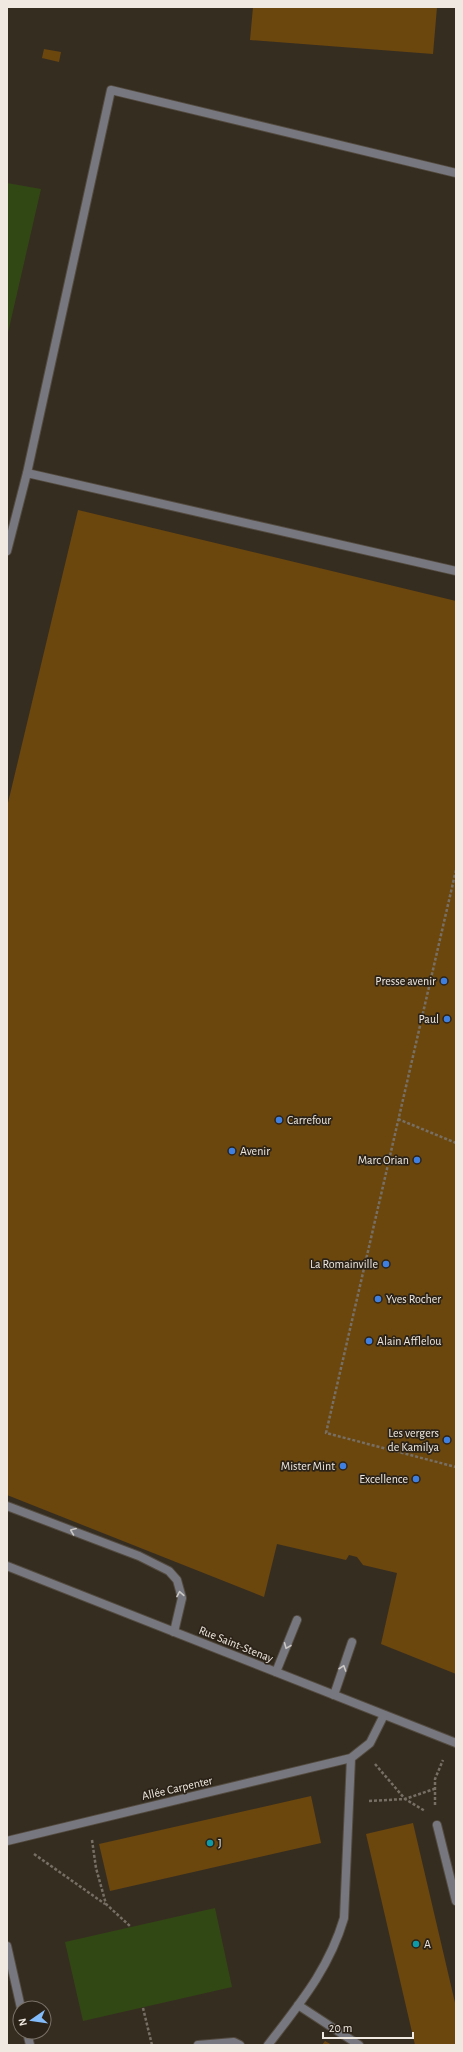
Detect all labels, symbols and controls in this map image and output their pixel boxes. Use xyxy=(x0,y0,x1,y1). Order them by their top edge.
place label: Presse avenir xyxy=(375,975,436,987)
marker: Presse avenir xyxy=(439,976,449,986)
place label: Paul xyxy=(418,1013,439,1025)
marker: Paul xyxy=(442,1014,452,1024)
place label: Carrefour xyxy=(287,1114,331,1126)
marker: Carrefour xyxy=(274,1115,284,1125)
place label: Avenir xyxy=(240,1145,270,1157)
marker: Avenir xyxy=(227,1146,237,1156)
place label: Marc Orian xyxy=(358,1154,409,1166)
marker: Marc Orian xyxy=(412,1155,422,1165)
place label: La Romainville xyxy=(310,1258,378,1270)
marker: La Romainville xyxy=(381,1259,391,1269)
place label: Yves Rocher xyxy=(386,1293,441,1305)
marker: Yves Rocher xyxy=(373,1294,383,1304)
place label: Alain Afflelou xyxy=(377,1335,441,1347)
marker: Alain Afflelou xyxy=(364,1336,374,1346)
place label: Les vergers de Kamilya xyxy=(387,1427,439,1454)
marker: Les vergers de Kamilya xyxy=(442,1435,452,1445)
place label: Mister Mint xyxy=(281,1460,335,1472)
marker: Mister Mint xyxy=(338,1461,348,1471)
place label: Excellence xyxy=(359,1473,408,1485)
marker: Excellence xyxy=(411,1474,421,1484)
one-way arrow xyxy=(70,1528,77,1536)
one-way arrow xyxy=(176,1591,185,1597)
street label: Rue Saint-Stenay xyxy=(197,1624,275,1665)
one-way arrow xyxy=(284,1642,292,1650)
one-way arrow xyxy=(338,1665,347,1672)
street label: Allée Carpenter xyxy=(140,1774,214,1802)
place label: J xyxy=(218,1837,222,1849)
marker: J xyxy=(205,1838,215,1848)
place label: A xyxy=(424,1938,431,1950)
marker: A xyxy=(411,1939,421,1949)
north arrow xyxy=(12,2000,52,2040)
scale bar xyxy=(323,2014,413,2040)
text: N xyxy=(17,2017,29,2027)
text: 20 m xyxy=(329,2022,352,2034)

